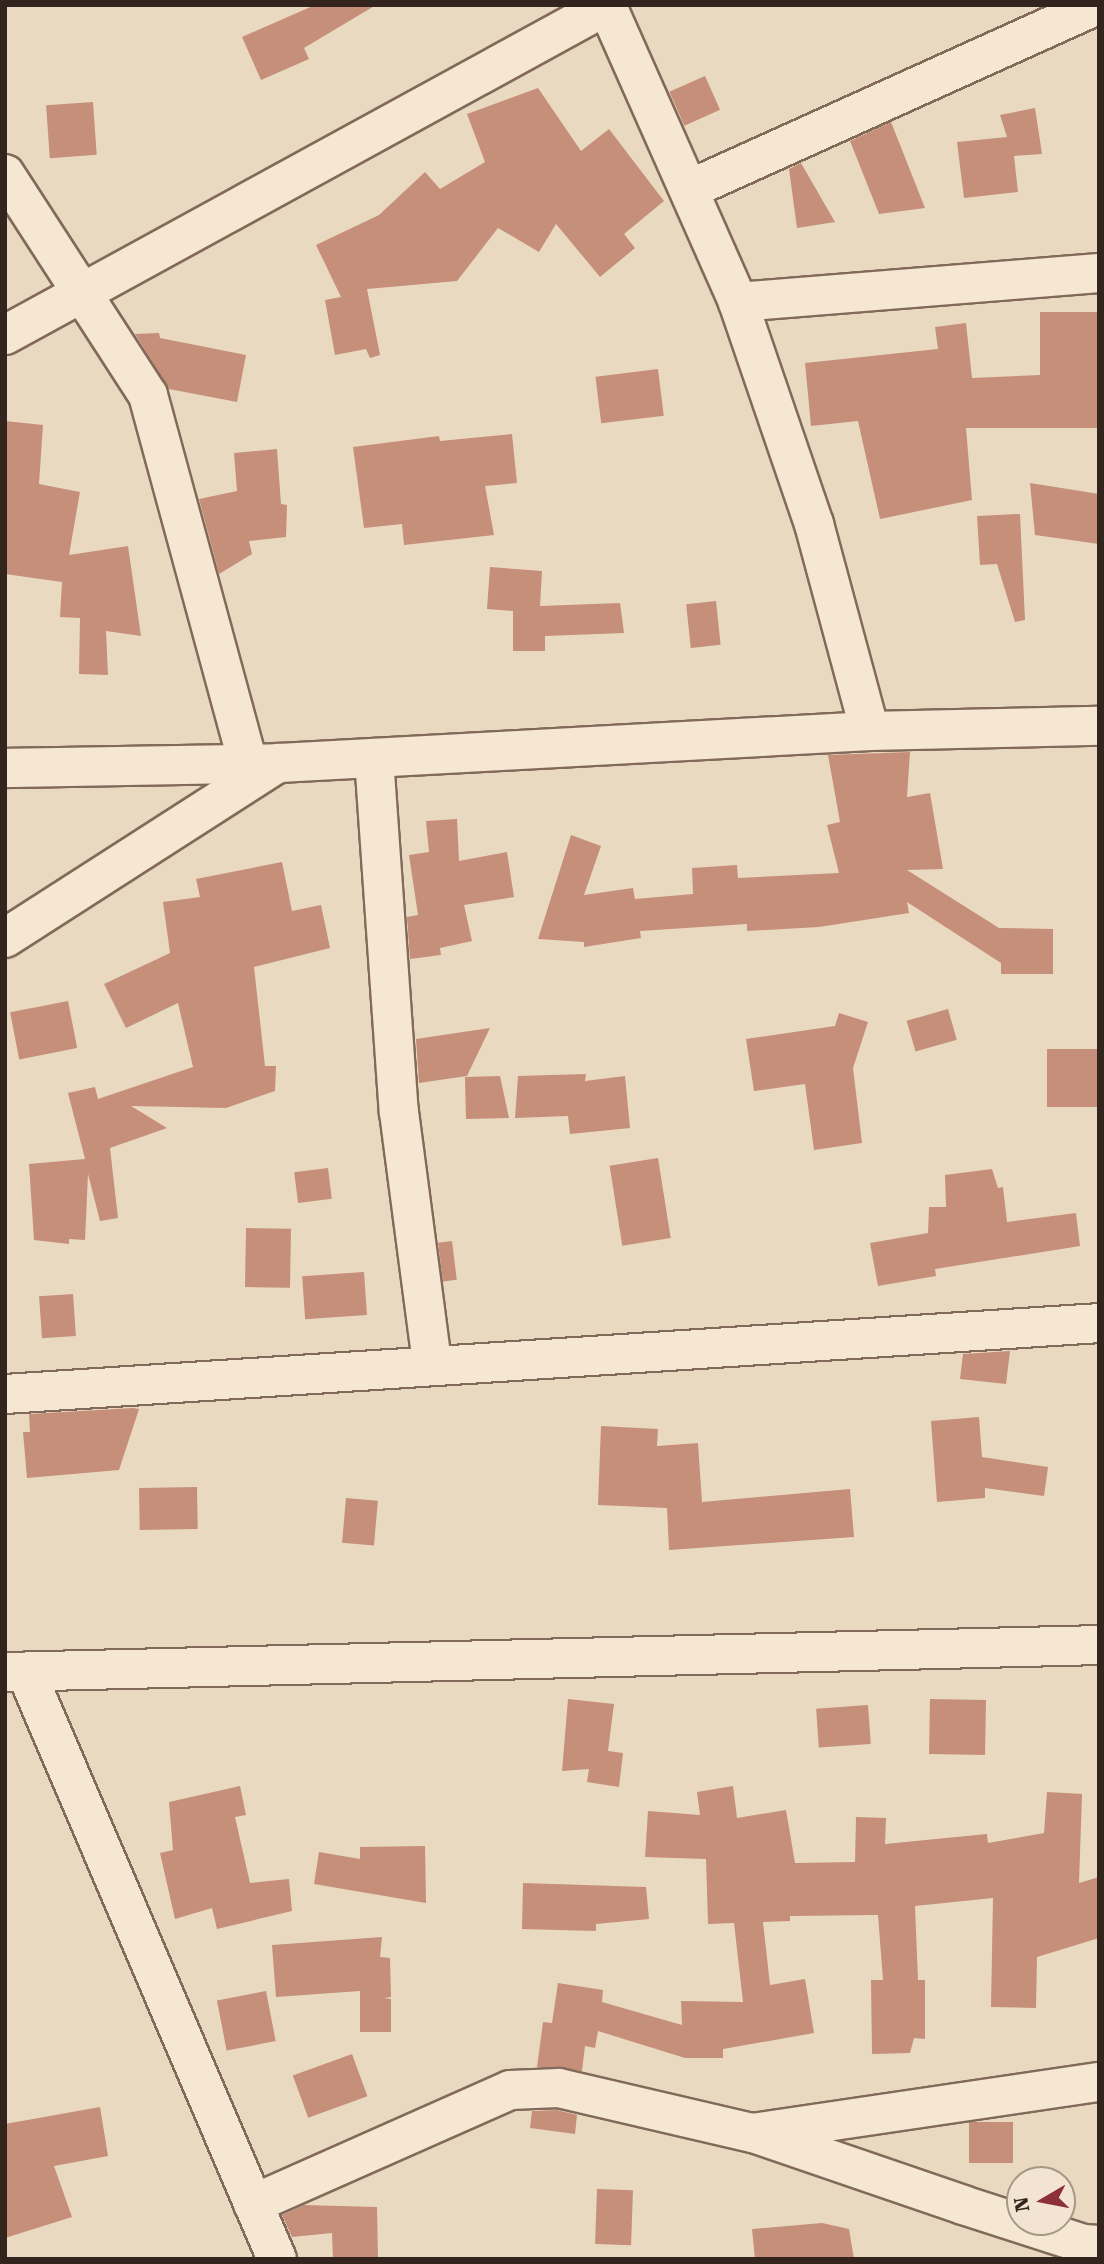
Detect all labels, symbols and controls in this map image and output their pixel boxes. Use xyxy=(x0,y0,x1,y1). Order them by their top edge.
north arrow xyxy=(1006,2166,1076,2236)
text: N xyxy=(1009,2195,1034,2214)

